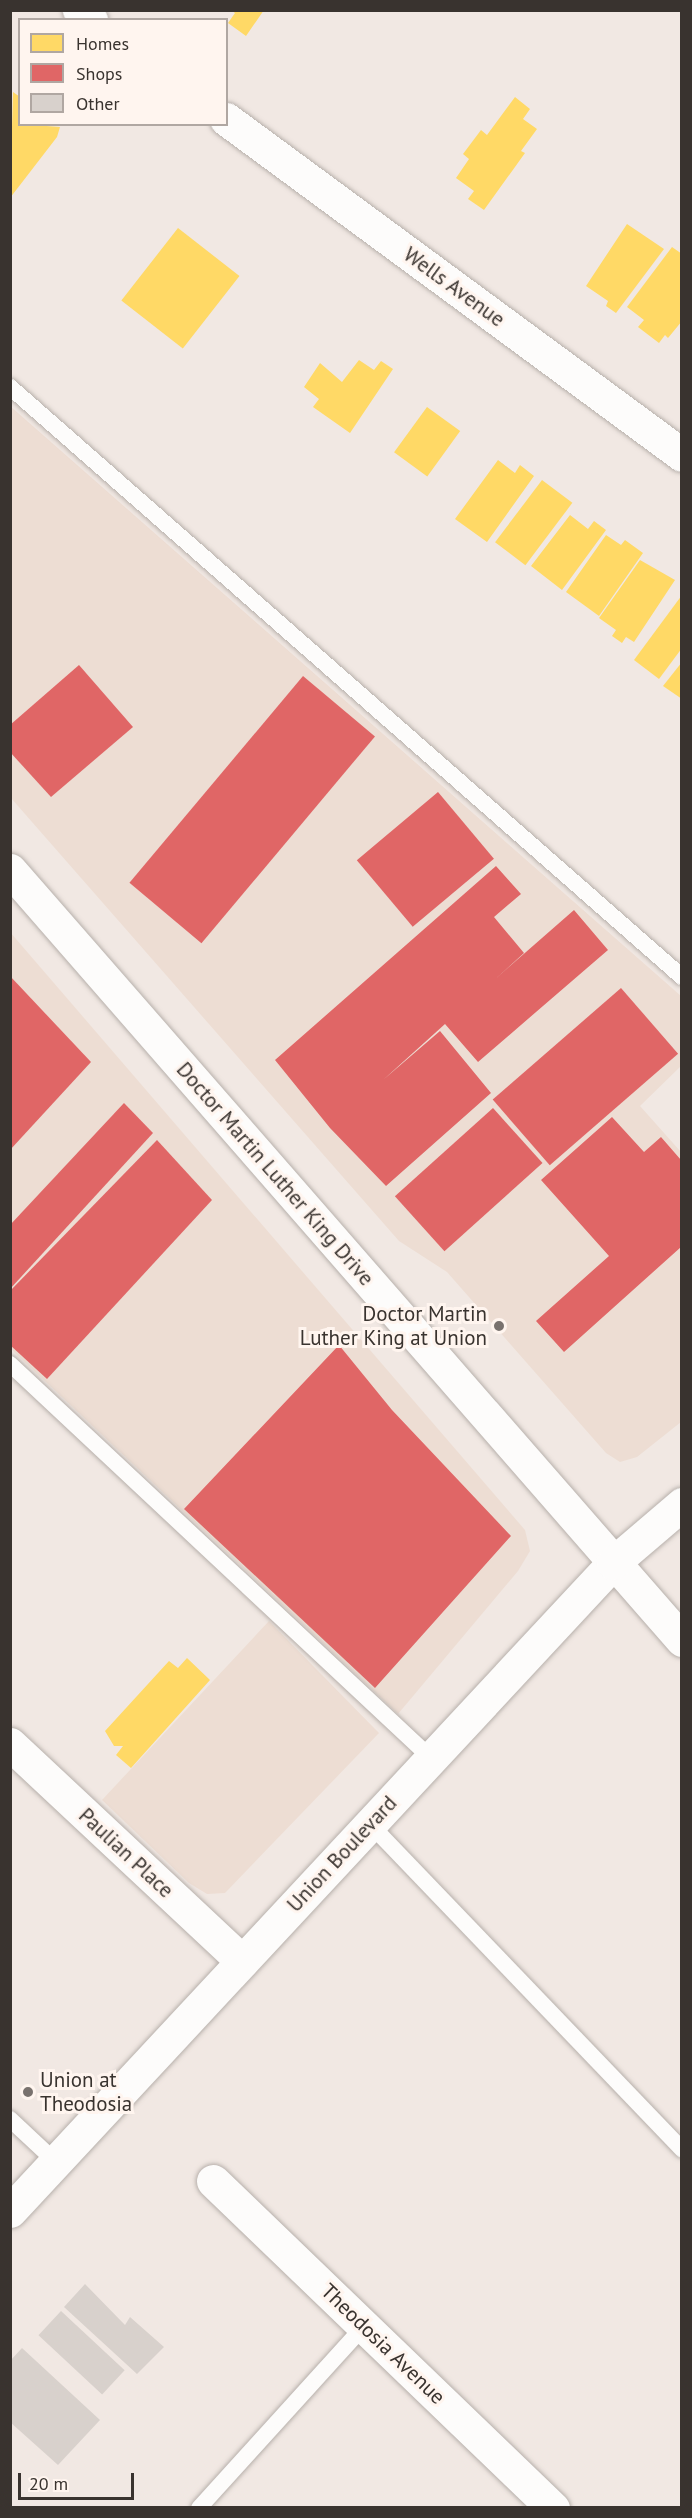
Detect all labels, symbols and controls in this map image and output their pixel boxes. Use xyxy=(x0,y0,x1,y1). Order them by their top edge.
legend xyxy=(18,18,228,126)
text: Homes xyxy=(76,32,129,55)
text: Shops xyxy=(76,62,122,85)
text: Other xyxy=(76,92,120,115)
street label: Wells Avenue xyxy=(398,242,510,332)
street label: Doctor Martin Luther King Drive xyxy=(171,1057,379,1291)
place label: Doctor Martin Luther King at Union xyxy=(300,1301,487,1351)
marker: Doctor Martin Luther King at Union xyxy=(492,1319,506,1333)
street label: Union Boulevard xyxy=(282,1791,402,1917)
street label: Paulian Place xyxy=(74,1803,178,1903)
place label: Union at Theodosia xyxy=(40,2067,132,2117)
marker: Union at Theodosia xyxy=(21,2085,35,2099)
street label: Theodosia Avenue xyxy=(315,2278,451,2410)
scale bar xyxy=(21,2461,136,2499)
text: 20 m xyxy=(29,2472,68,2495)

